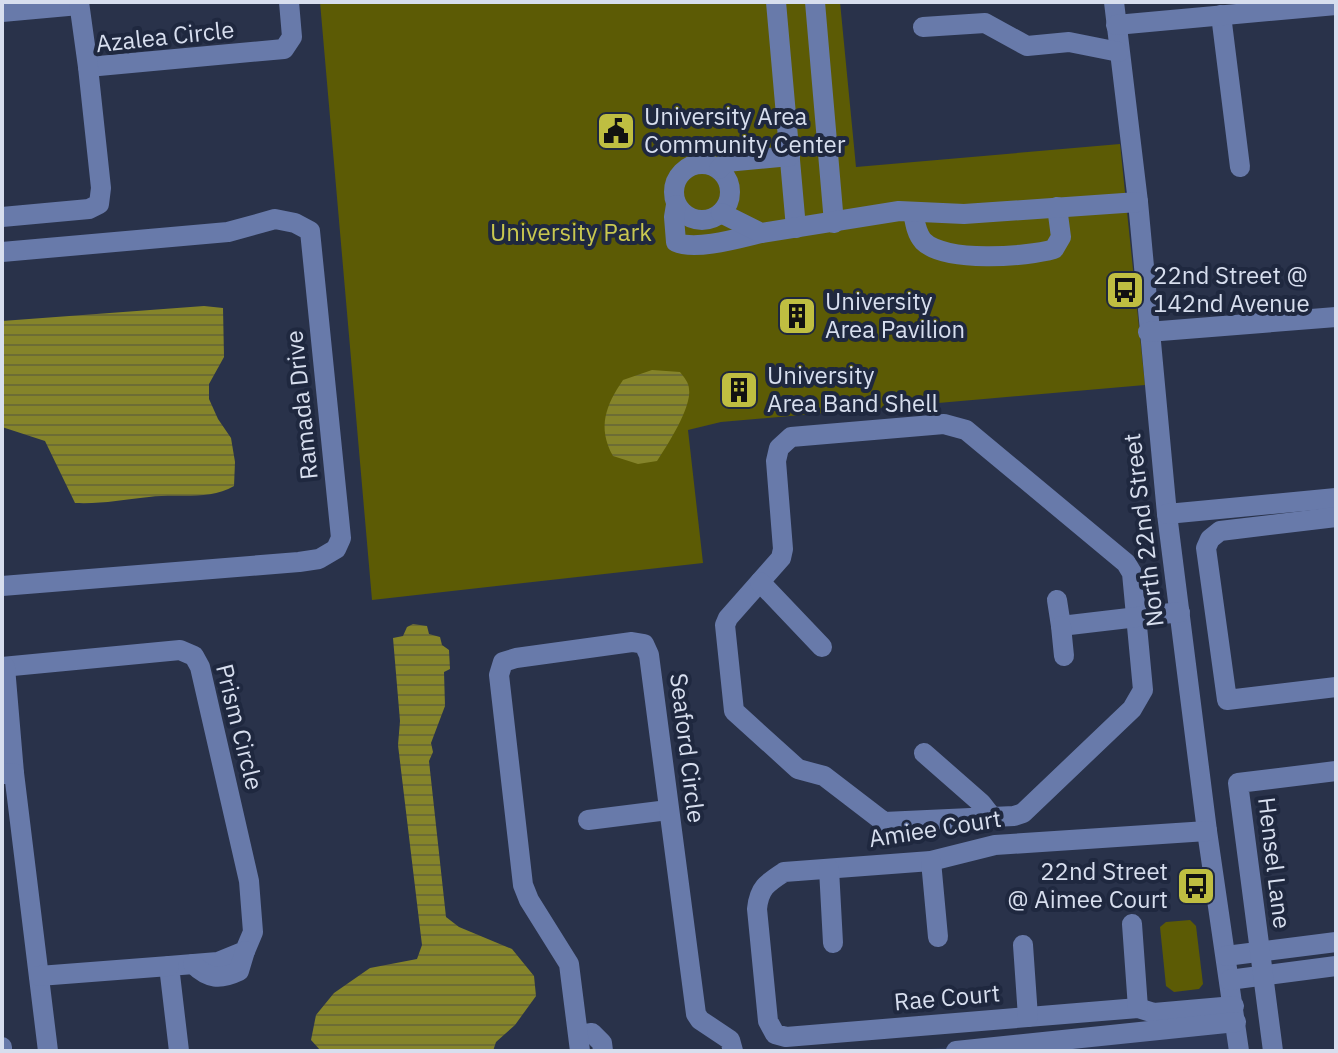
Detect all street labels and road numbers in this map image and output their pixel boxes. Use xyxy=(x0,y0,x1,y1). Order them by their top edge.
street label: Azalea Circle xyxy=(94,13,236,59)
street label: Ramada Drive xyxy=(277,329,325,481)
street label: North 22nd Street xyxy=(1115,431,1171,629)
street label: Prism Circle xyxy=(209,660,271,793)
street label: Seaford Circle xyxy=(663,671,713,825)
street label: Hensel Lane xyxy=(1251,795,1299,931)
street label: Amiee Court xyxy=(866,802,1003,854)
street label: Rae Court xyxy=(893,976,1001,1018)

